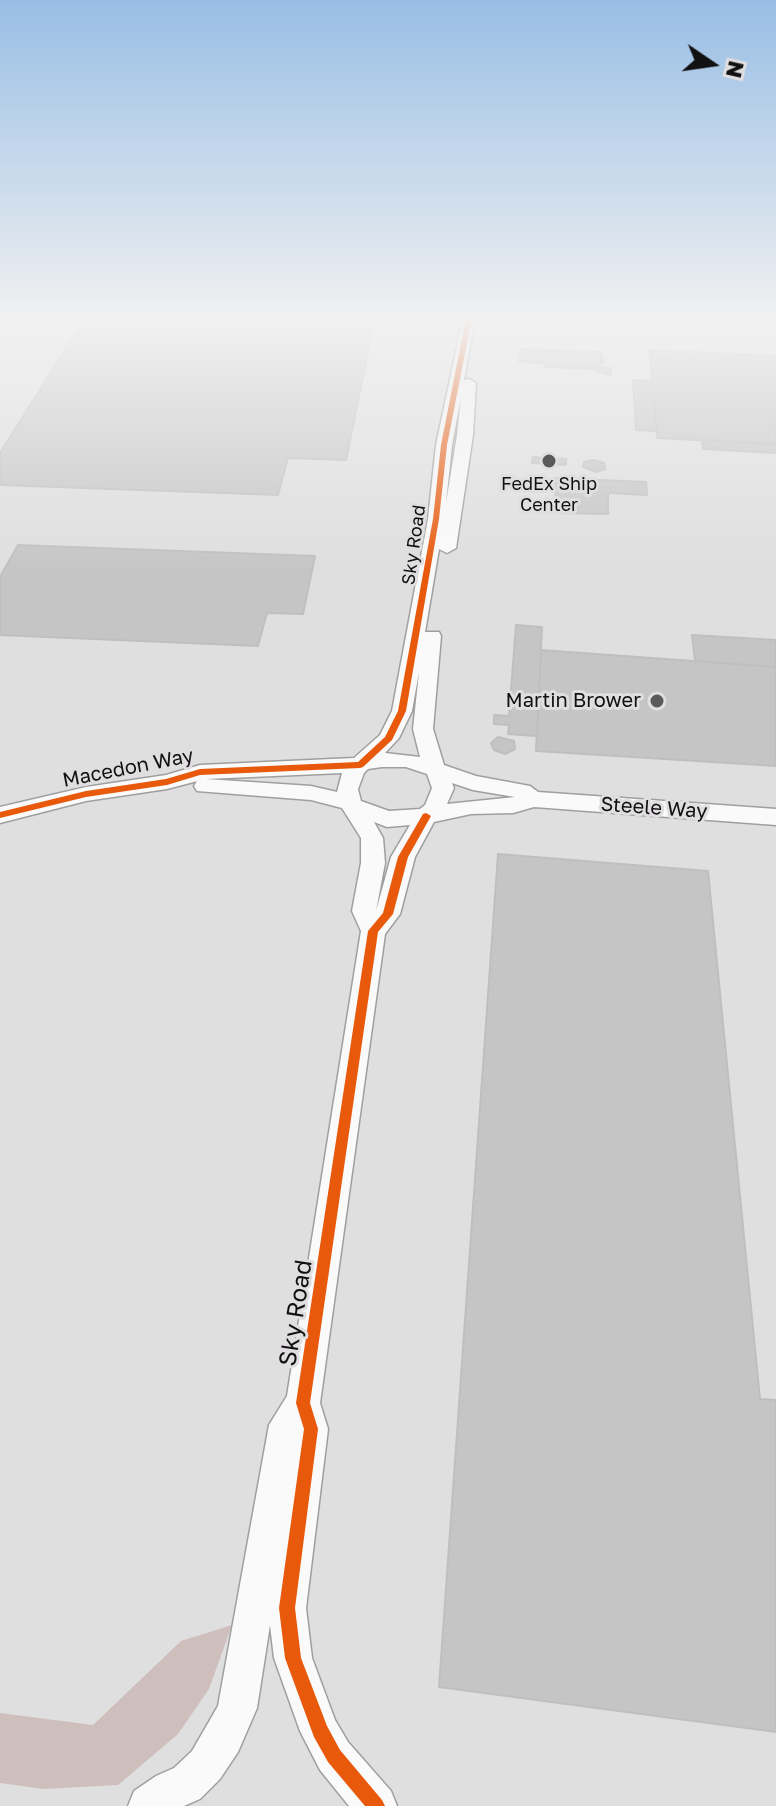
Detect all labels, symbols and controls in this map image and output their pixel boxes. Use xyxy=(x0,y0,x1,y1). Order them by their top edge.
north arrow xyxy=(672,24,752,104)
text: N xyxy=(721,58,751,81)
marker: FedEx Ship Center xyxy=(540,452,558,470)
place label: FedEx Ship Center xyxy=(501,473,597,516)
street label: Sky Road xyxy=(398,504,430,586)
place label: Martin Brower xyxy=(505,689,641,713)
marker: Martin Brower xyxy=(648,692,666,710)
street label: Macedon Way xyxy=(60,744,196,792)
street label: Steele Way xyxy=(600,792,708,824)
street label: Sky Road xyxy=(273,1258,319,1368)

